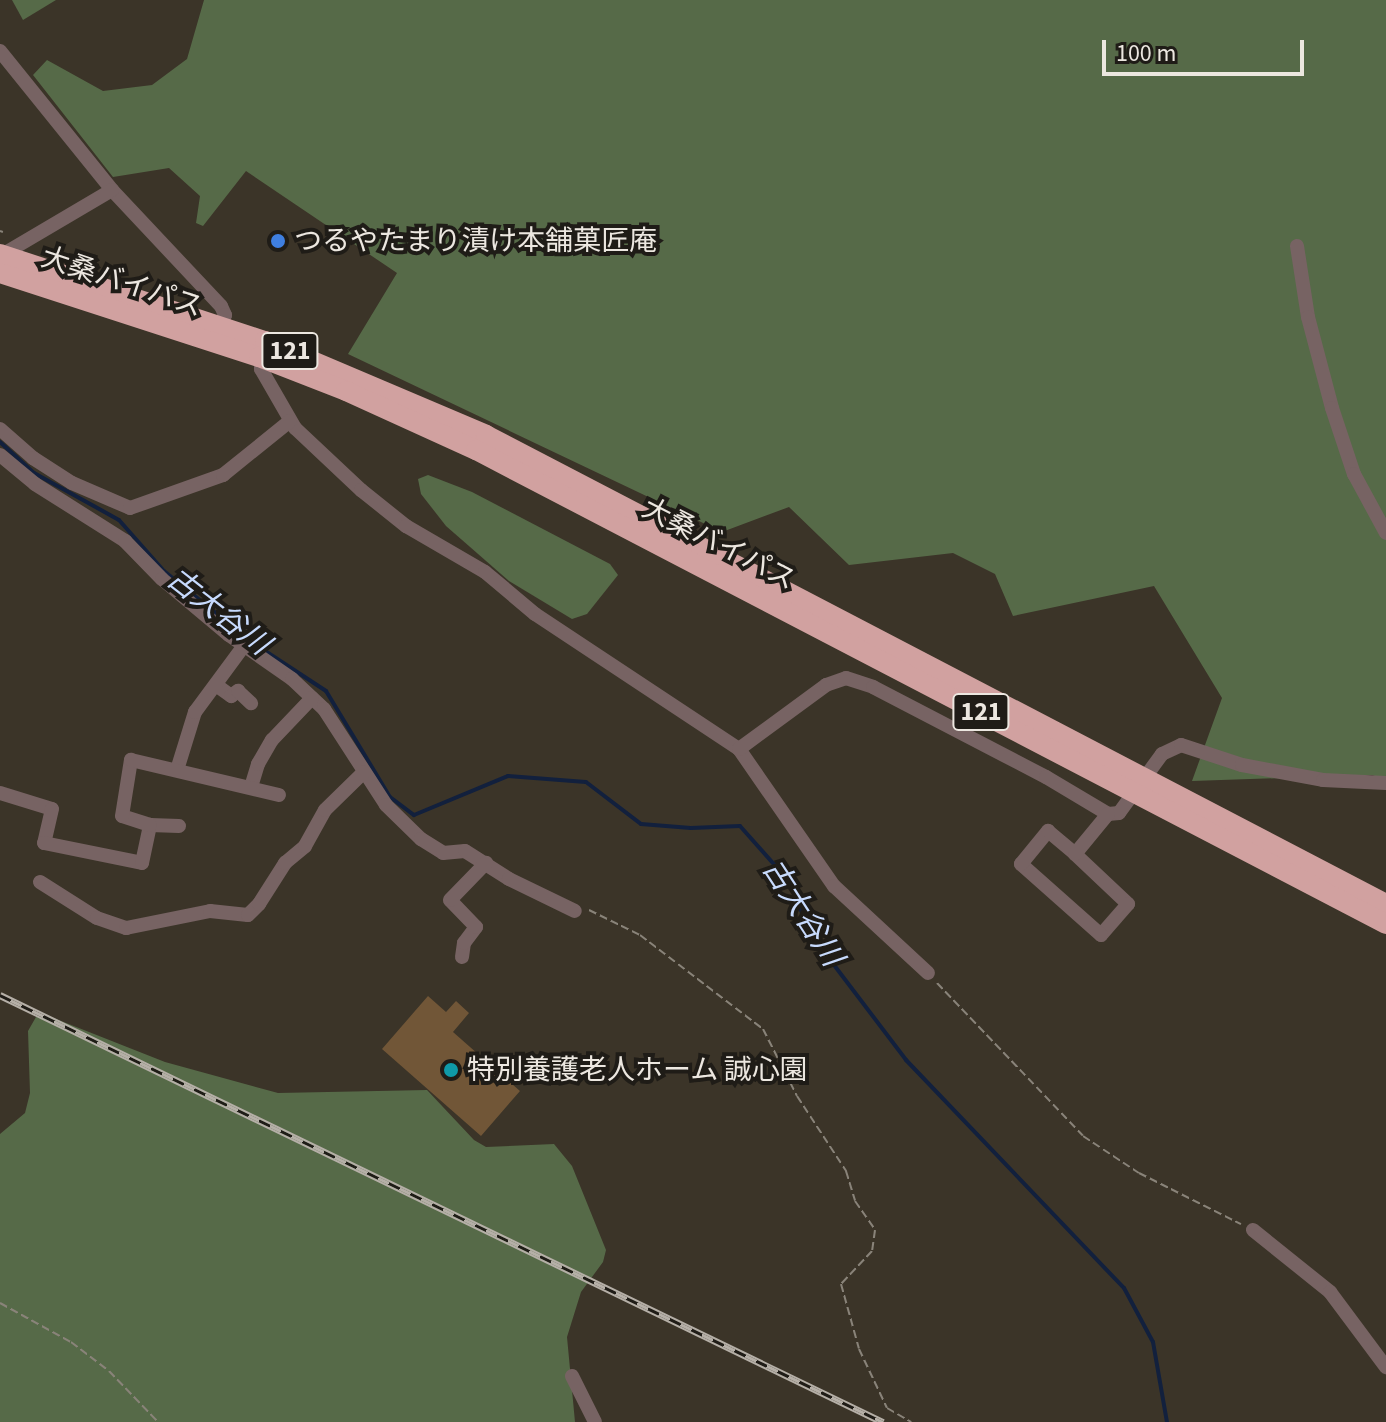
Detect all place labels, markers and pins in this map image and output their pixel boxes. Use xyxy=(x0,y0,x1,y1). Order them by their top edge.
place label: つるやたまり漬け本舗菓匠庵 xyxy=(294,224,658,258)
marker: つるやたまり漬け本舗菓匠庵 xyxy=(269,232,287,250)
place label: 特別養護老人ホーム 誠心園 xyxy=(467,1053,809,1087)
marker: 特別養護老人ホーム 誠心園 xyxy=(442,1061,460,1079)

